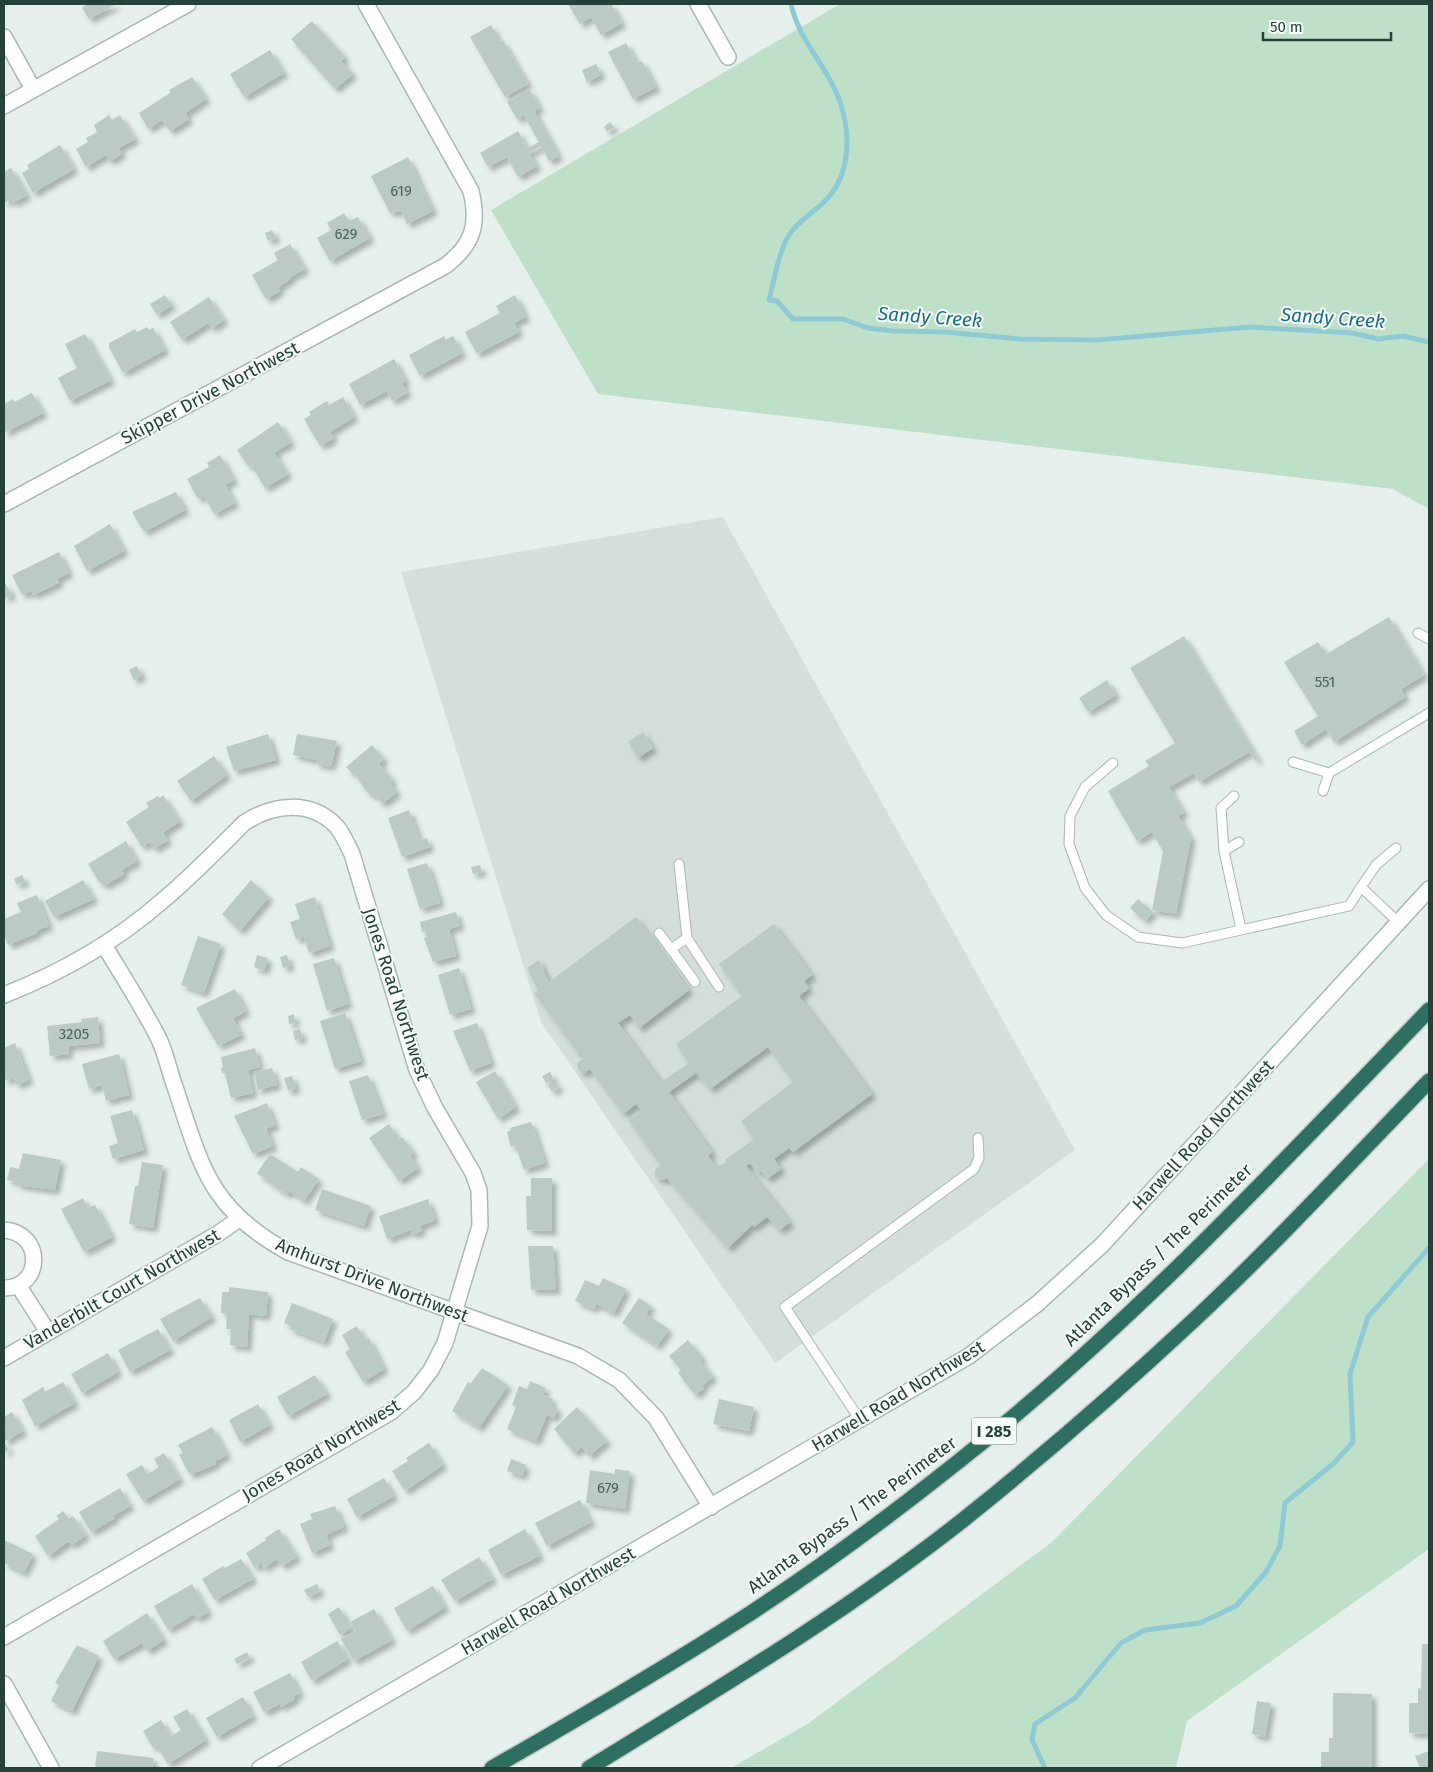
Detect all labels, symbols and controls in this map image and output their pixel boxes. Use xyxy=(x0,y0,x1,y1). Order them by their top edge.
scale bar xyxy=(1263,10,1390,42)
text: 50 m xyxy=(1270,18,1303,36)
house number: 619 xyxy=(390,182,412,200)
house number: 629 xyxy=(335,225,358,243)
water label: Sandy Creek xyxy=(876,302,983,332)
water label: Sandy Creek xyxy=(1279,303,1386,333)
street label: Skipper Drive Northwest xyxy=(117,336,303,449)
house number: 551 xyxy=(1315,673,1335,691)
street label: Jones Road Northwest xyxy=(358,905,434,1084)
house number: 3205 xyxy=(59,1025,89,1043)
street label: Harwell Road Northwest xyxy=(1128,1055,1279,1215)
street label: Atlanta Bypass / The Perimeter xyxy=(1059,1159,1257,1351)
street label: Vanderbilt Court Northwest xyxy=(20,1224,224,1354)
street label: Amhurst Drive Northwest xyxy=(273,1233,472,1327)
street label: Harwell Road Northwest xyxy=(808,1335,989,1456)
street label: Jones Road Northwest xyxy=(238,1394,404,1506)
road number: I 285 xyxy=(972,1418,1016,1444)
street label: Atlanta Bypass / The Perimeter xyxy=(743,1432,961,1598)
house number: 679 xyxy=(597,1479,619,1497)
street label: Harwell Road Northwest xyxy=(457,1542,640,1660)

